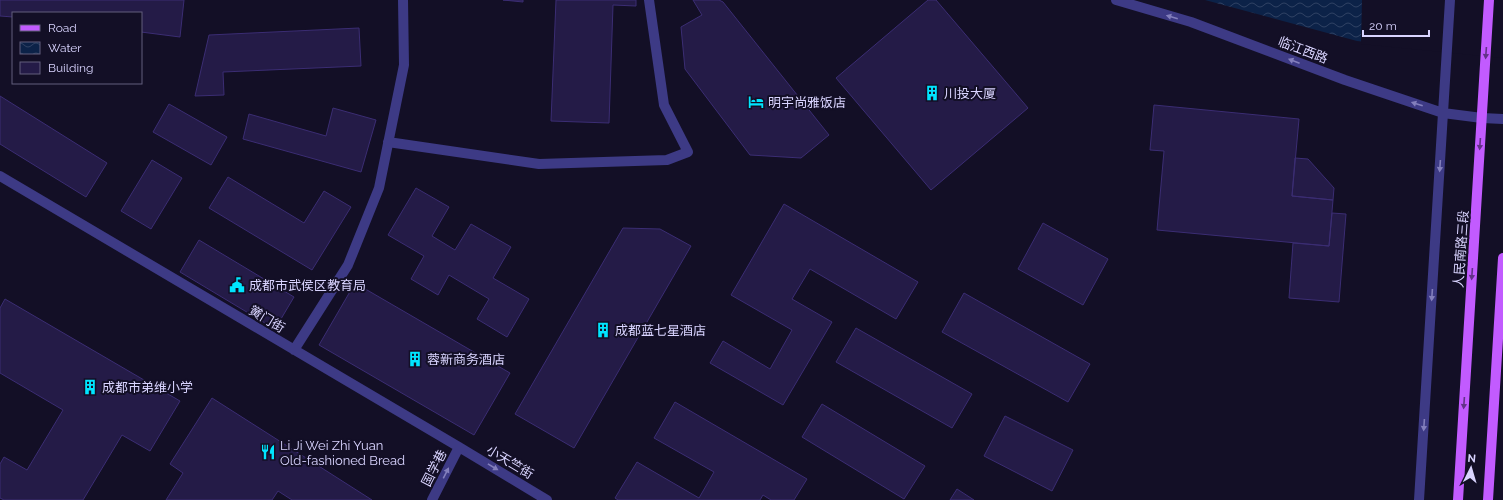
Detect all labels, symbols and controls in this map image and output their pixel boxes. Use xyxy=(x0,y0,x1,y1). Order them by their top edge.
legend xyxy=(12,12,142,84)
scale bar xyxy=(1363,12,1429,38)
one-way arrow xyxy=(1166,13,1178,19)
text: 20 m xyxy=(1369,19,1397,33)
text: Road xyxy=(48,21,77,35)
street label: 临江西路 xyxy=(1276,34,1330,66)
text: Water xyxy=(48,41,82,55)
one-way arrow xyxy=(1483,47,1490,59)
one-way arrow xyxy=(1288,57,1300,63)
text: Building xyxy=(48,61,94,75)
building icon: 川投大厦 xyxy=(923,84,941,102)
place label: 川投大厦 xyxy=(944,86,996,101)
hotel icon: 明宇尚雅饭店 xyxy=(747,93,765,111)
place label: 明宇尚雅饭店 xyxy=(768,95,846,110)
one-way arrow xyxy=(1410,101,1422,107)
one-way arrow xyxy=(1477,138,1484,150)
one-way arrow xyxy=(1437,160,1444,172)
street label: 人民南路三段 xyxy=(1451,210,1471,288)
one-way arrow xyxy=(1469,268,1476,280)
public building icon: 成都市武侯区教育局 xyxy=(228,276,246,294)
place label: 成都市武侯区教育局 xyxy=(249,278,366,293)
one-way arrow xyxy=(1429,289,1436,301)
street label: 黉门街 xyxy=(246,303,288,335)
building icon: 成都蓝七星酒店 xyxy=(594,321,612,339)
place label: 成都蓝七星酒店 xyxy=(615,323,706,338)
building icon: 蓉新商务酒店 xyxy=(406,350,424,368)
place label: 蓉新商务酒店 xyxy=(427,352,505,367)
building icon: 成都市弟维小学 xyxy=(81,378,99,396)
place label: 成都市弟维小学 xyxy=(102,380,193,395)
one-way arrow xyxy=(1461,397,1468,409)
one-way arrow xyxy=(1421,419,1427,432)
place label: Li Ji Wei Zhi Yuan Old-fashioned Bread xyxy=(280,438,405,468)
street label: 小天竺街 xyxy=(484,442,536,482)
restaurant icon: Li Ji Wei Zhi Yuan Old-fashioned Bread xyxy=(259,443,277,461)
street label: 国学巷 xyxy=(418,447,450,489)
north arrow xyxy=(1451,448,1491,488)
text: N xyxy=(1467,452,1477,465)
one-way arrow xyxy=(488,463,498,471)
one-way arrow xyxy=(443,468,449,479)

